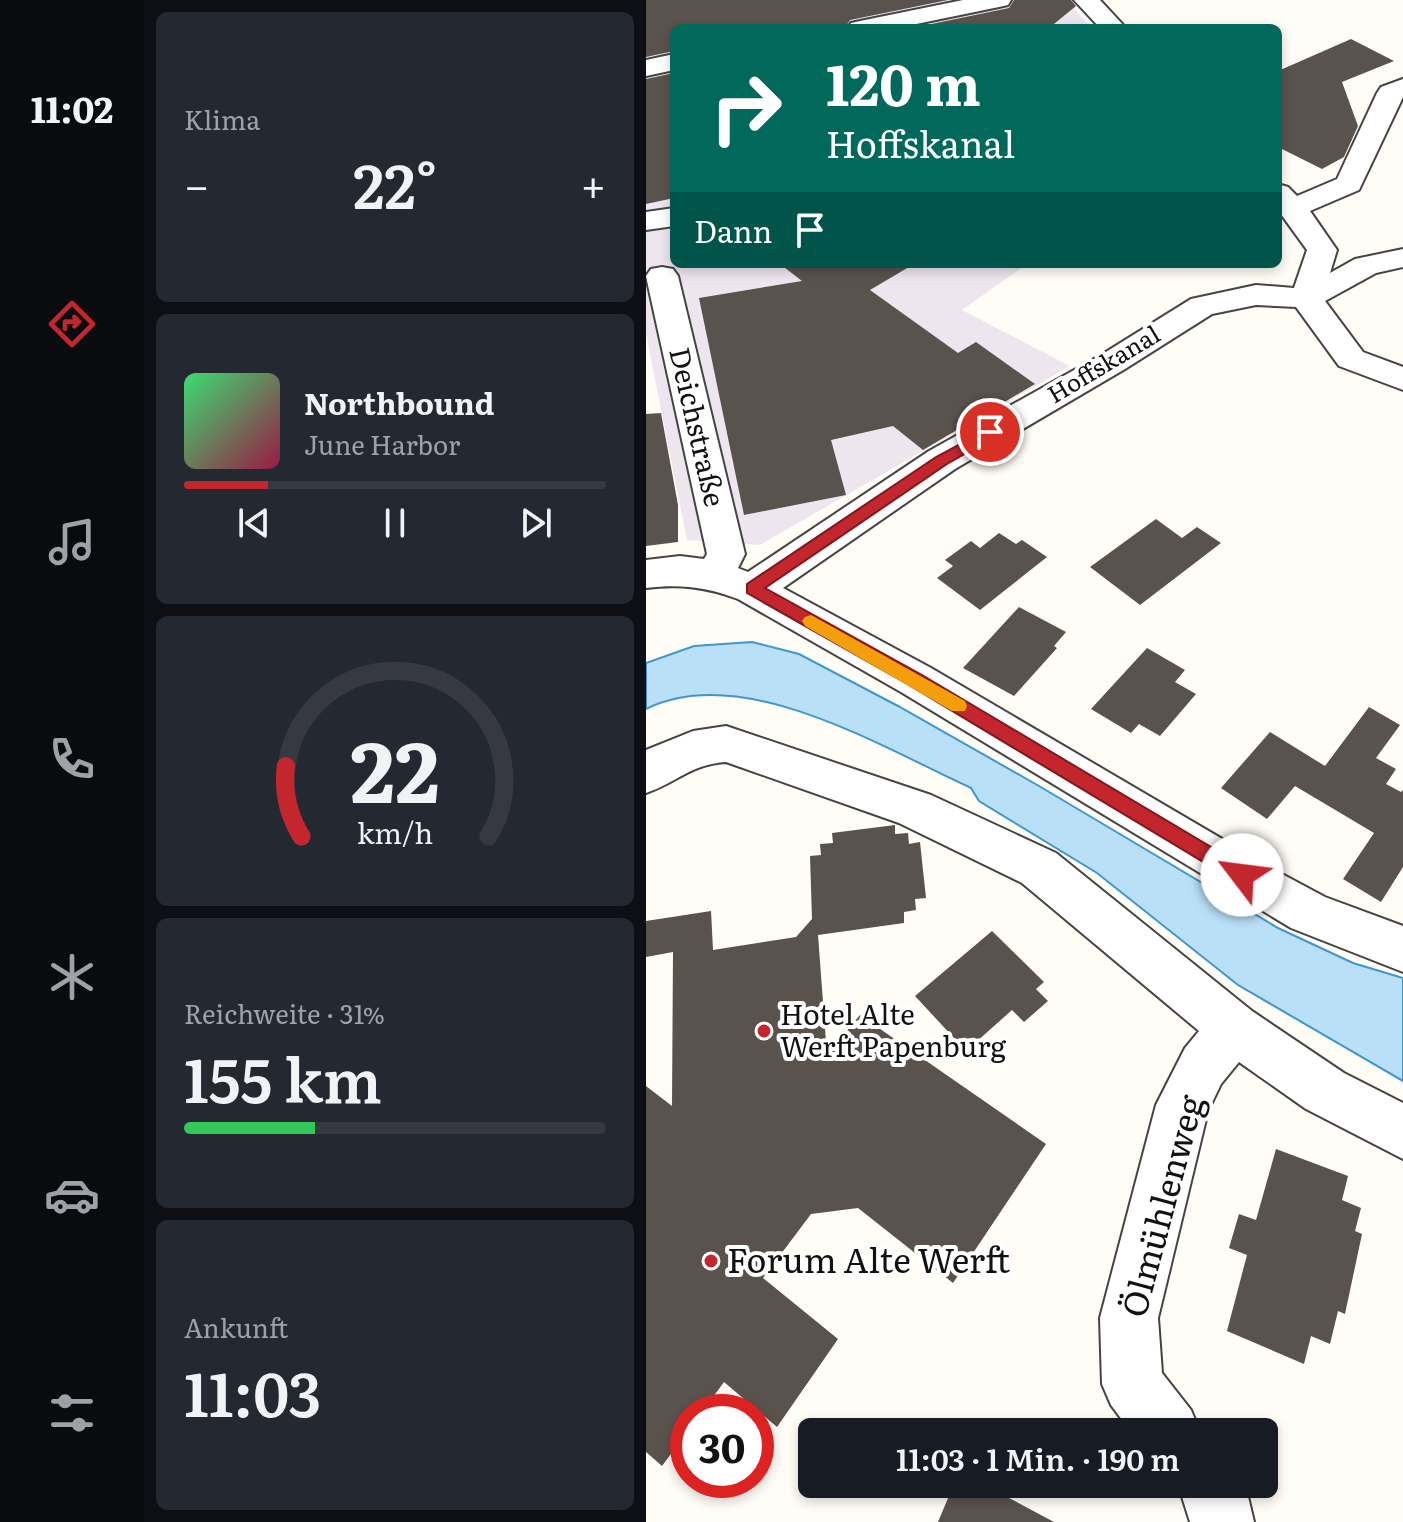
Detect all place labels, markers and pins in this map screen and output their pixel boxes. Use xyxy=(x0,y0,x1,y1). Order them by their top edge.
pin xyxy=(956,398,1024,466)
place label: Hotel Alte Werft Papenburg xyxy=(780,992,1007,1066)
marker: Hotel Alte Werft Papenburg xyxy=(755,1022,773,1040)
place label: Forum Alte Werft xyxy=(727,1233,1010,1283)
marker: Forum Alte Werft xyxy=(702,1252,720,1270)

